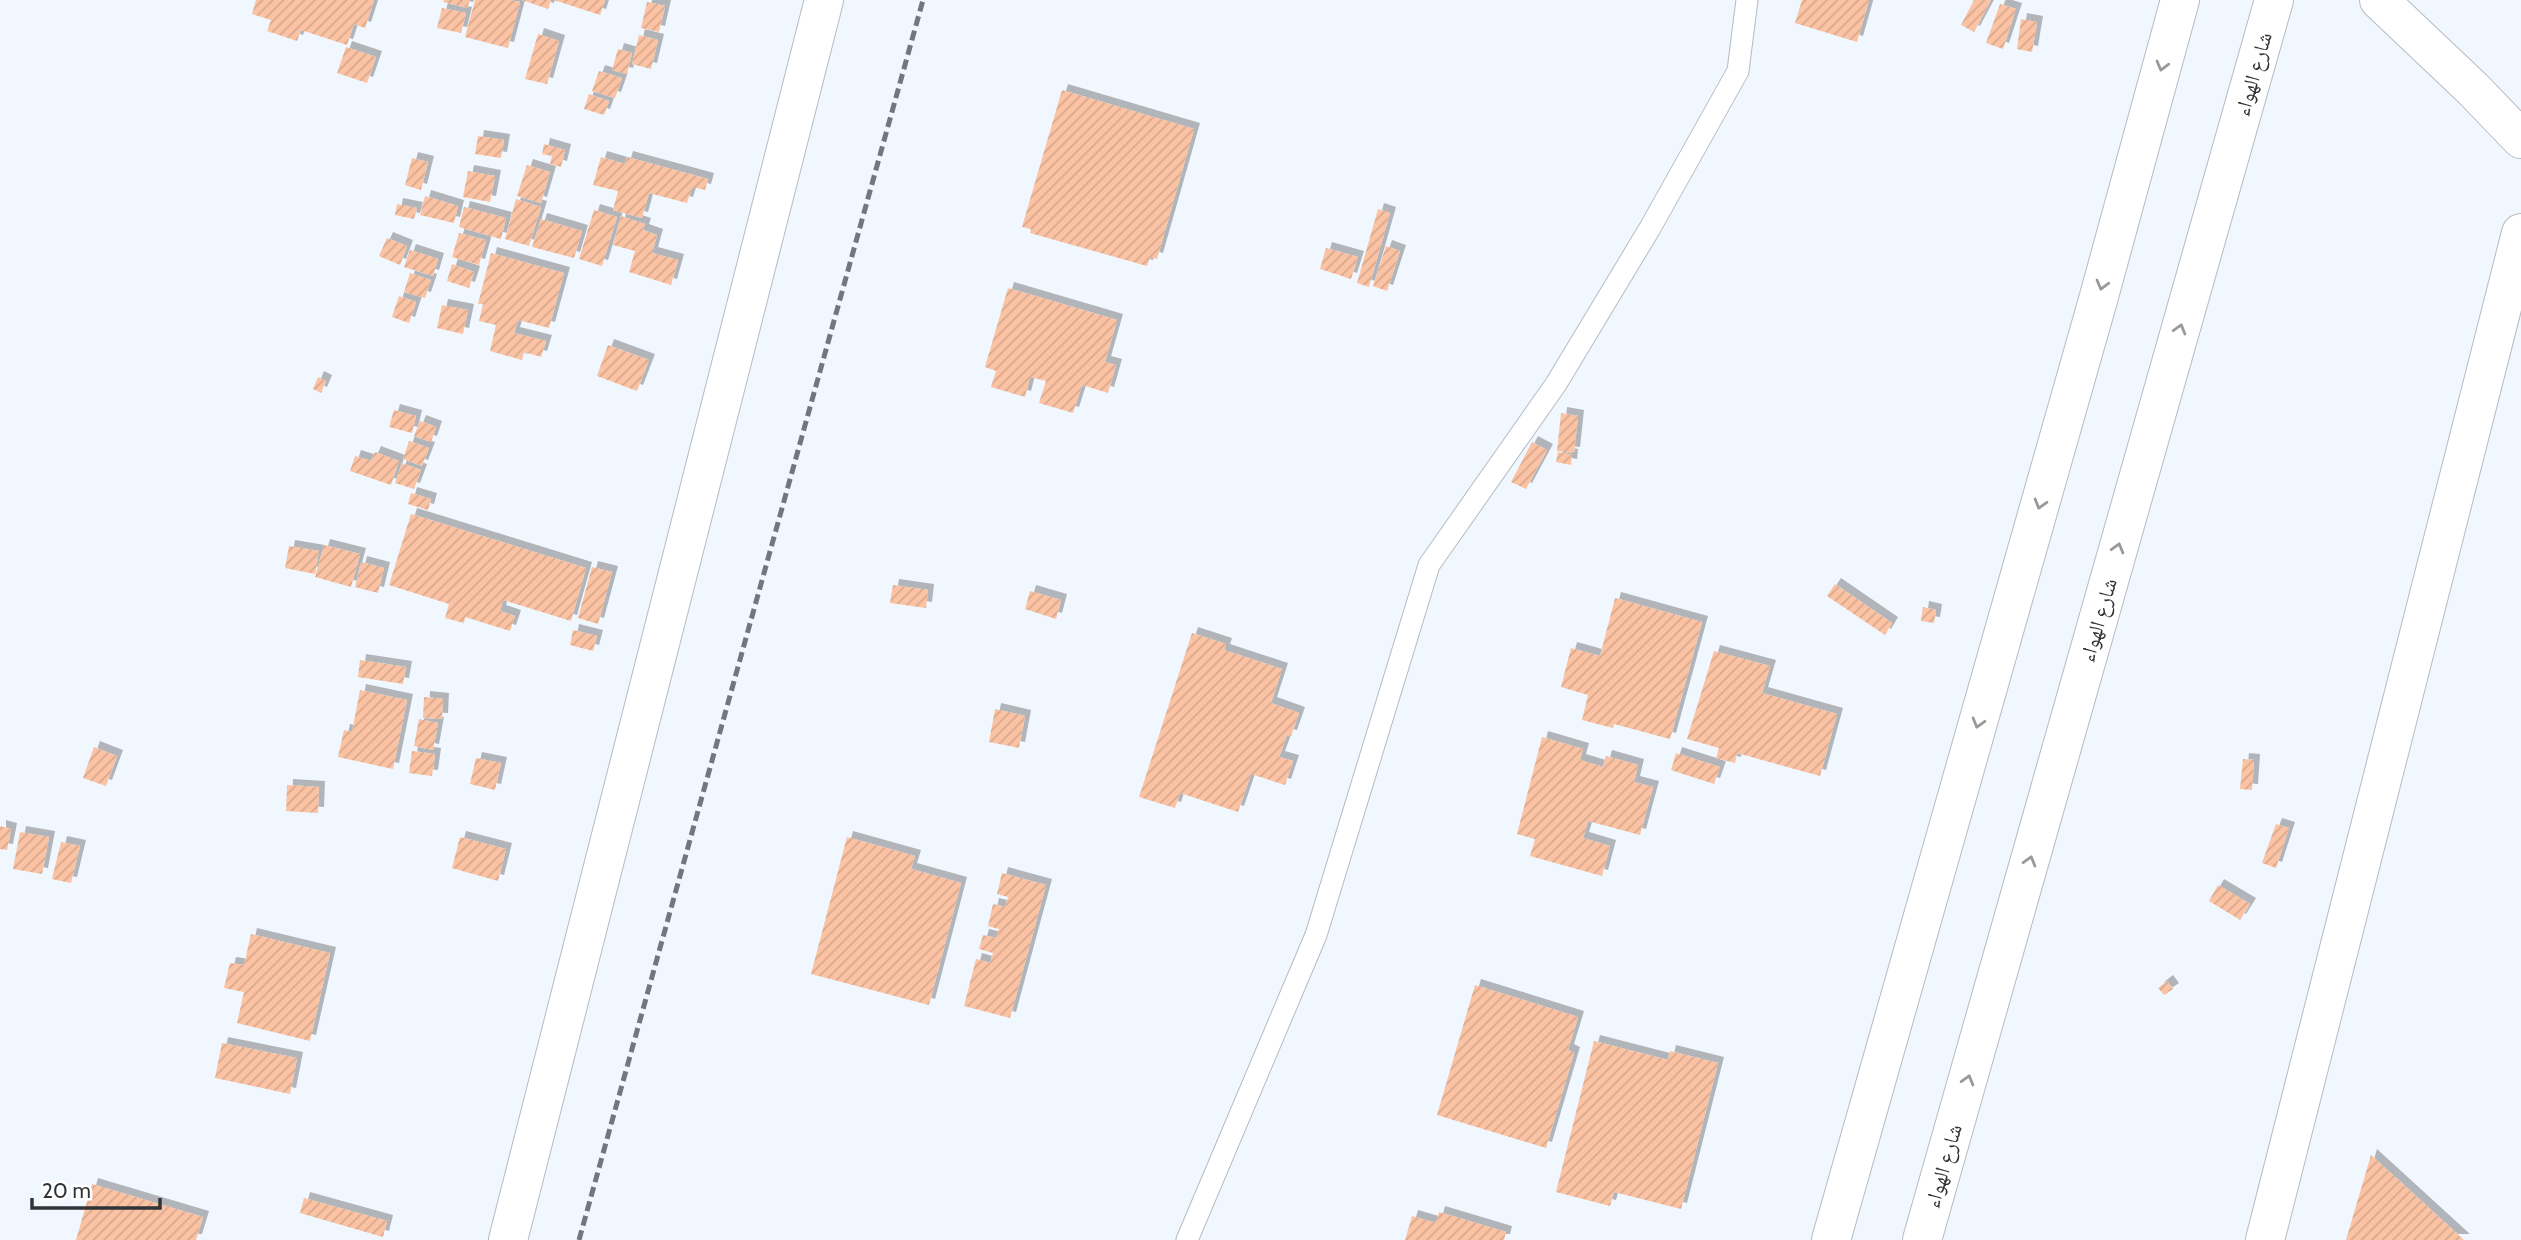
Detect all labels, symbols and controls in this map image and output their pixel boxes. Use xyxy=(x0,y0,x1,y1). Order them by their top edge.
street label: شارع الهواء xyxy=(2229,29,2278,119)
one-way arrow xyxy=(2156,60,2171,72)
one-way arrow xyxy=(2096,279,2110,291)
one-way arrow xyxy=(2172,323,2187,335)
one-way arrow xyxy=(2034,498,2048,510)
one-way arrow xyxy=(2110,542,2125,554)
street label: شارع الهواء xyxy=(2074,575,2123,665)
one-way arrow xyxy=(1971,717,1986,729)
one-way arrow xyxy=(2021,855,2036,867)
one-way arrow xyxy=(1959,1074,1974,1086)
street label: شارع الهواء xyxy=(1919,1121,1968,1211)
scale bar xyxy=(32,1166,159,1210)
text: 20 m xyxy=(42,1178,91,1203)

